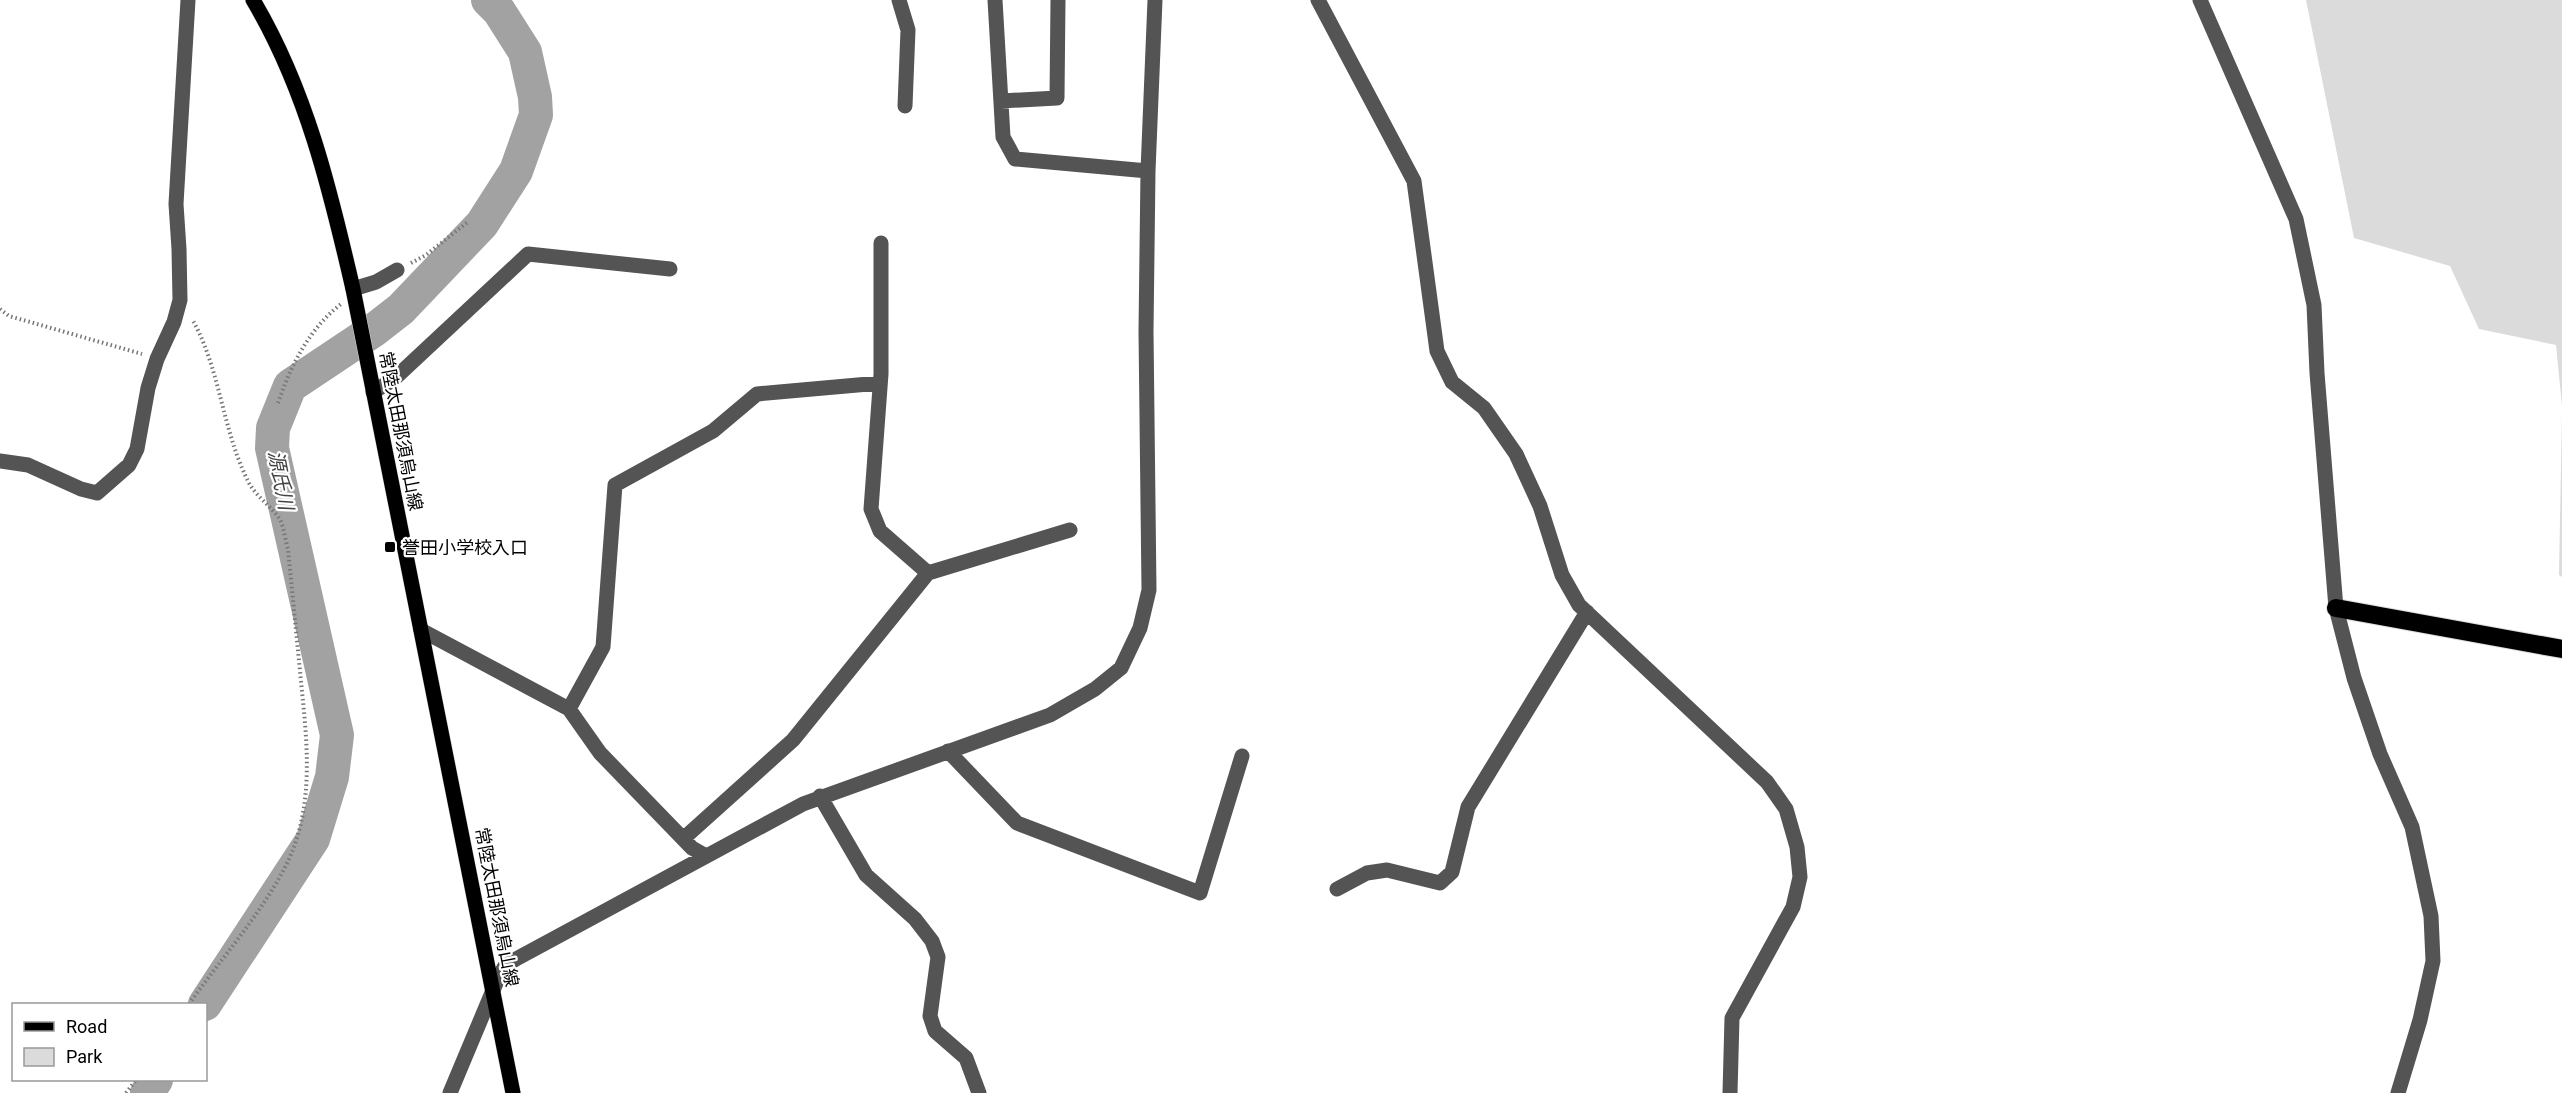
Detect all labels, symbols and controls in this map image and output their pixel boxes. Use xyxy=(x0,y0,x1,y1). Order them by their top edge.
street label: 常陸太田那須烏山線 xyxy=(375,349,427,513)
water label: 源氏川 xyxy=(263,448,299,514)
place label: 誉田小学校入口 xyxy=(402,537,528,558)
marker: 誉田小学校入口 xyxy=(383,540,397,554)
street label: 常陸太田那須烏山線 xyxy=(471,825,523,989)
legend xyxy=(12,1003,207,1081)
text: Road xyxy=(66,1016,107,1037)
text: Park xyxy=(66,1046,103,1067)

